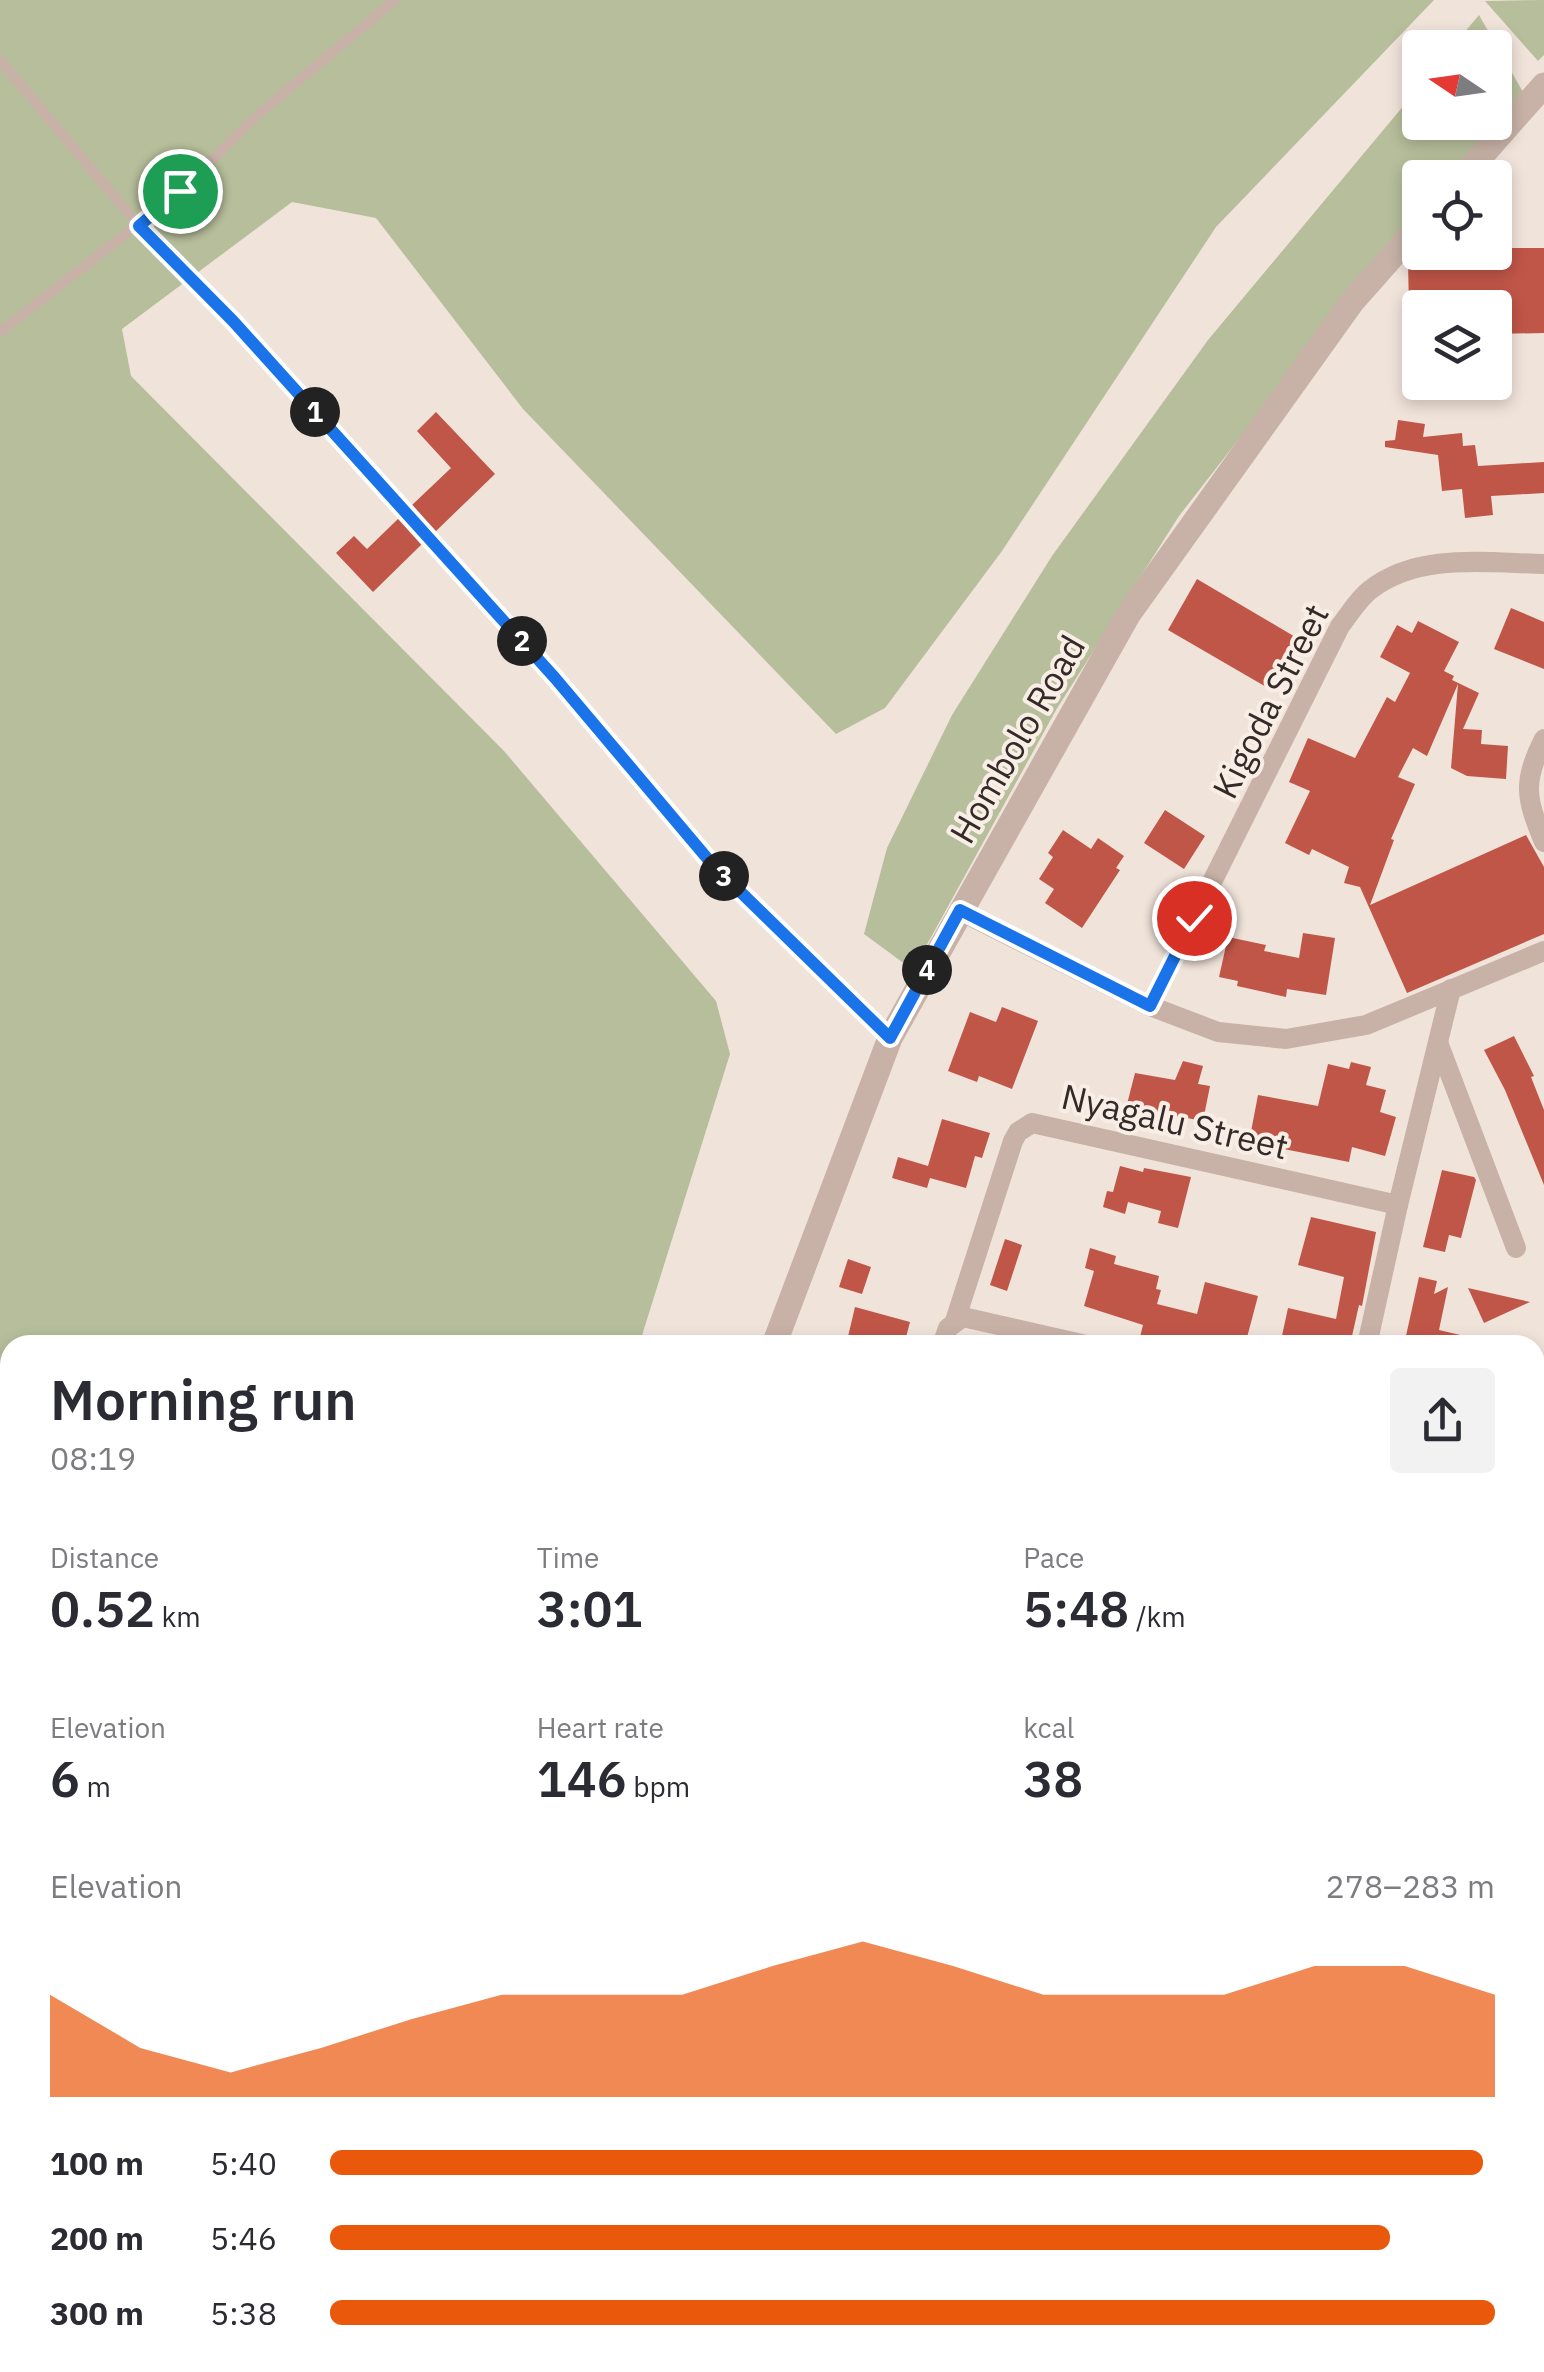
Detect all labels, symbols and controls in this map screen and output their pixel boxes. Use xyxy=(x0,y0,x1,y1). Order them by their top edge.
north arrow xyxy=(1402,30,1512,140)
map controls xyxy=(1402,30,1512,400)
pin xyxy=(138,149,223,234)
button: locate xyxy=(1402,160,1512,270)
icon: arrive xyxy=(153,164,208,219)
button: layers xyxy=(1402,290,1512,400)
pin: 1 xyxy=(290,387,340,437)
text: 1 xyxy=(307,393,323,430)
street label: Kigoda Street xyxy=(1201,596,1339,806)
pin: 2 xyxy=(497,616,547,666)
text: 2 xyxy=(514,622,530,659)
street label: Hombolo Road xyxy=(939,627,1095,851)
pin: 3 xyxy=(699,851,749,901)
text: 3 xyxy=(716,857,732,894)
pin xyxy=(1152,876,1237,961)
icon: check xyxy=(1167,891,1222,946)
pin: 4 xyxy=(902,945,952,995)
text: 4 xyxy=(919,951,935,988)
street label: Nyagalu Street xyxy=(1057,1073,1293,1169)
text: Morning run xyxy=(50,1364,357,1435)
button: share xyxy=(1390,1368,1495,1473)
text: 08:19 xyxy=(50,1437,136,1479)
text: Distance xyxy=(50,1539,159,1576)
text: Time xyxy=(537,1539,600,1576)
text: Pace xyxy=(1023,1539,1084,1576)
text: 0.52 xyxy=(50,1576,155,1641)
text: 3:01 xyxy=(537,1576,643,1641)
text: 5:48 xyxy=(1023,1576,1129,1641)
text: km xyxy=(155,1598,201,1635)
text: /km xyxy=(1129,1598,1186,1635)
text: Elevation xyxy=(50,1709,166,1746)
text: Heart rate xyxy=(537,1709,664,1746)
text: kcal xyxy=(1023,1709,1074,1746)
text: 6 xyxy=(50,1746,80,1811)
text: 146 xyxy=(537,1746,627,1811)
text: 38 xyxy=(1023,1746,1083,1811)
text: m xyxy=(80,1768,111,1805)
text: bpm xyxy=(627,1768,690,1805)
text: Elevation xyxy=(50,1865,183,1907)
text: 278–283 m xyxy=(1325,1865,1495,1907)
text: 100 m xyxy=(50,2142,144,2184)
text: 5:40 xyxy=(210,2142,277,2184)
text: 200 m xyxy=(50,2217,144,2259)
text: 5:46 xyxy=(210,2217,277,2259)
text: 300 m xyxy=(50,2292,144,2334)
text: 5:38 xyxy=(210,2292,277,2334)

